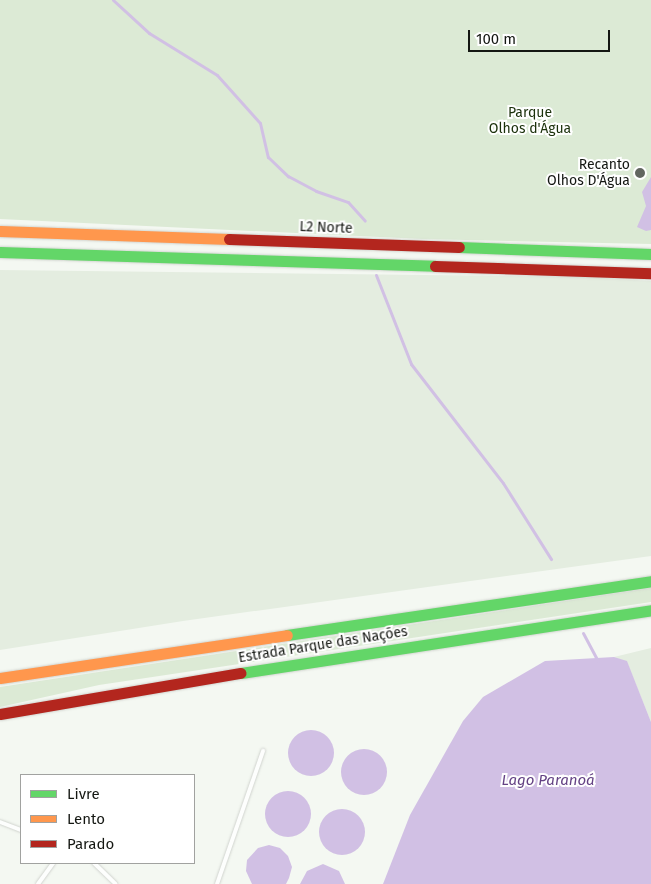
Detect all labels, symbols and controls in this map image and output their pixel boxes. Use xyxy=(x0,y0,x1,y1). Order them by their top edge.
scale bar xyxy=(471,20,614,52)
text: 100 m xyxy=(476,30,516,48)
park label: Parque Olhos d'Água xyxy=(489,105,571,138)
place label: Recanto Olhos D'Água xyxy=(547,157,630,190)
marker: Recanto Olhos D'Água xyxy=(634,167,646,179)
street label: L2 Norte xyxy=(299,219,353,237)
street label: Estrada Parque das Nações xyxy=(237,623,409,667)
water label: Lago Paranoá xyxy=(501,772,595,790)
legend xyxy=(20,774,195,864)
text: Livre xyxy=(67,785,100,803)
text: Lento xyxy=(67,810,105,828)
text: Parado xyxy=(67,835,114,853)

